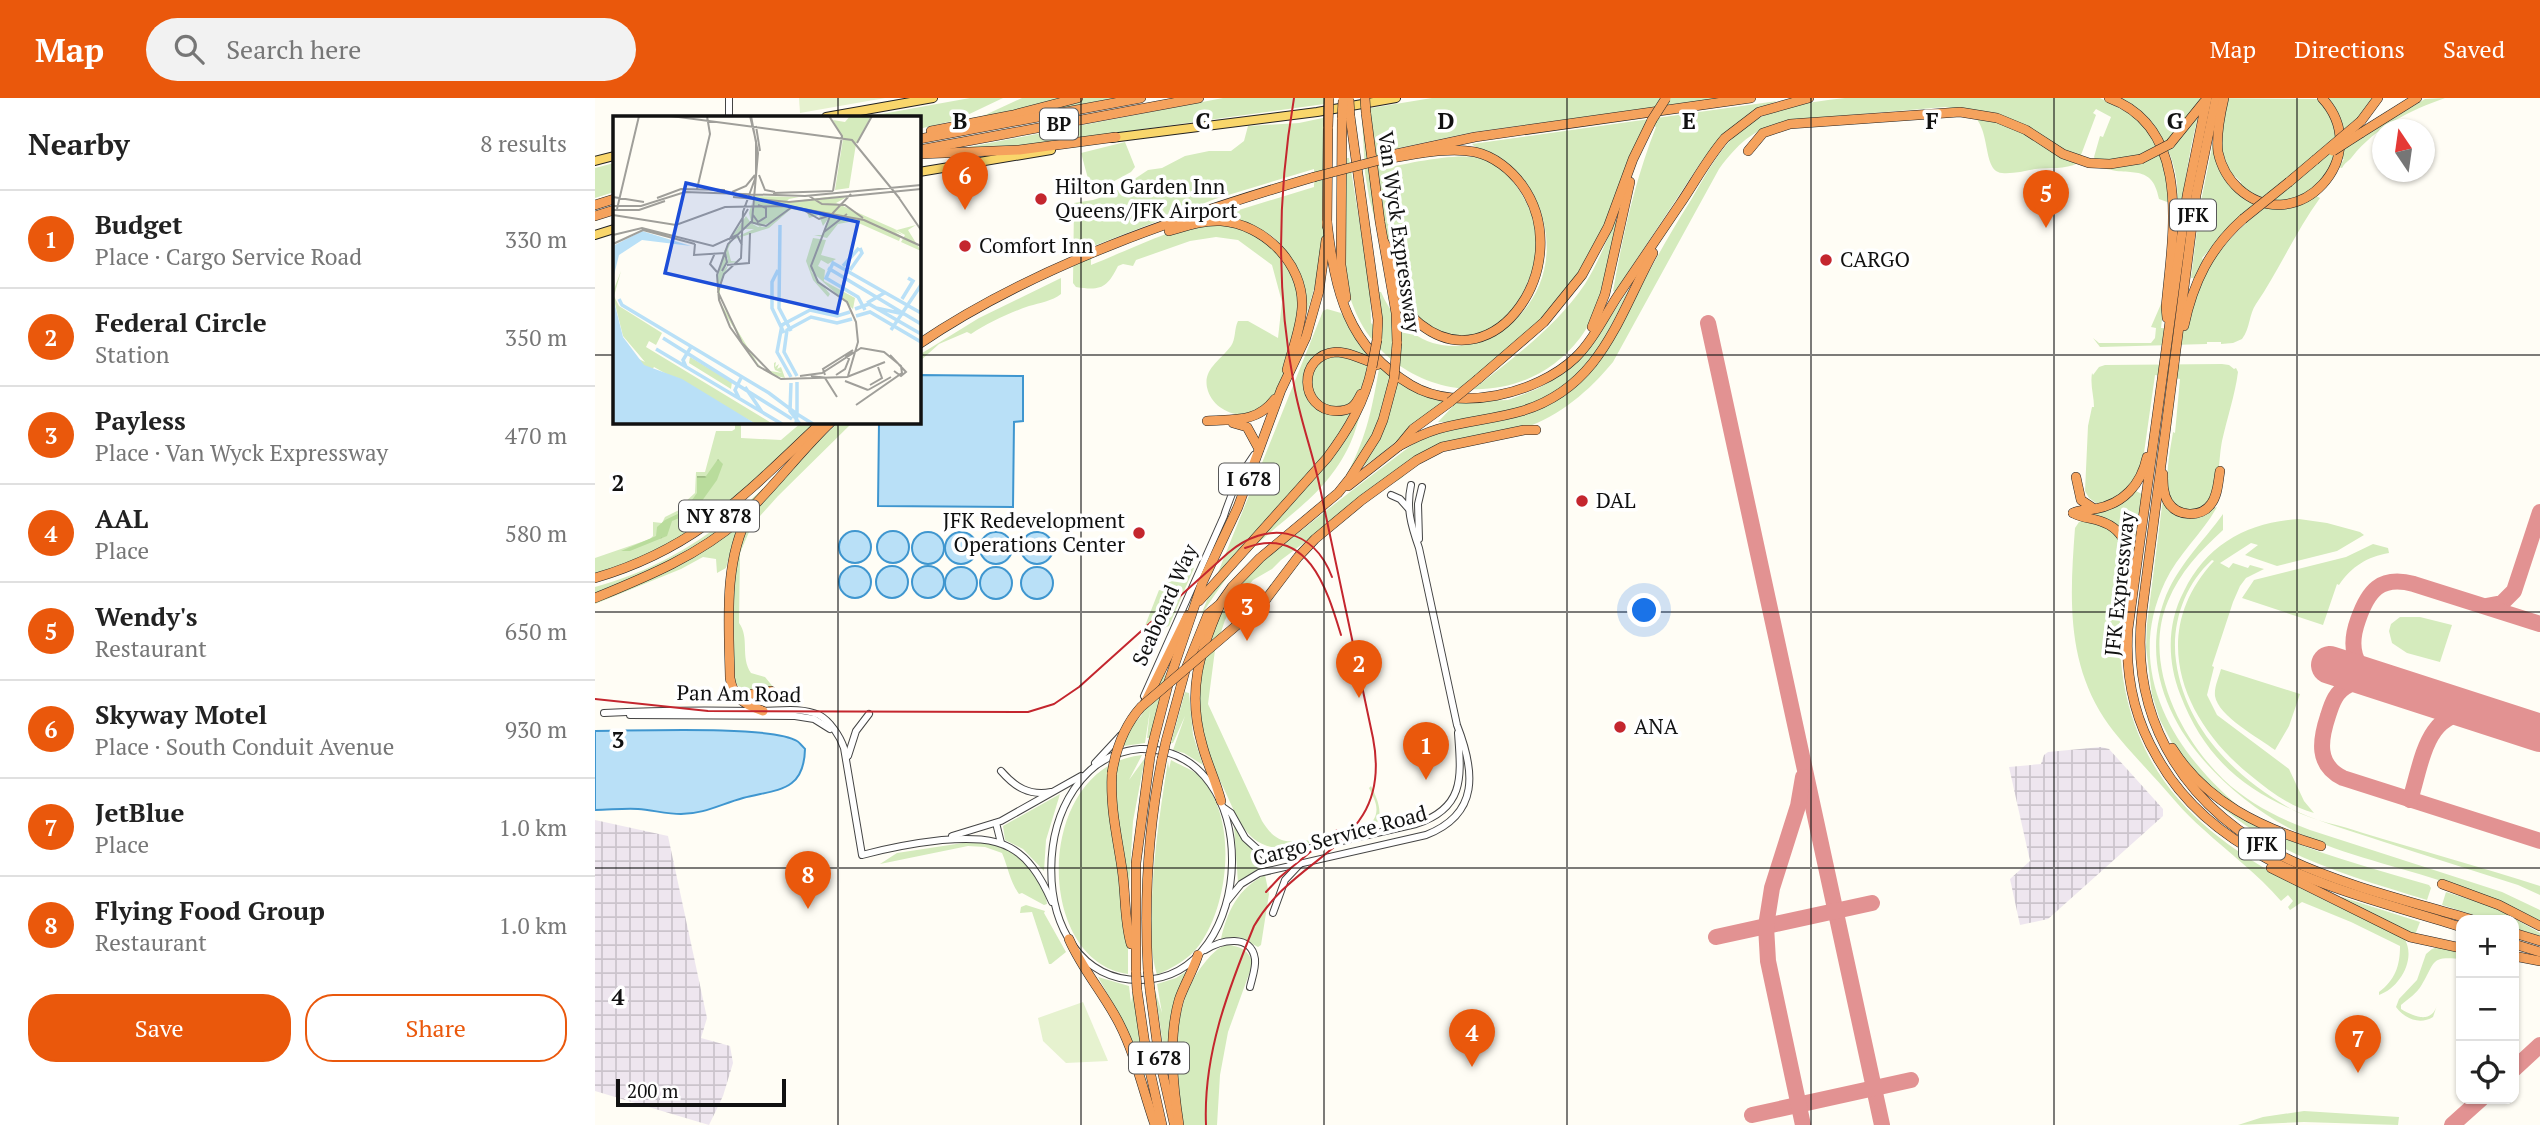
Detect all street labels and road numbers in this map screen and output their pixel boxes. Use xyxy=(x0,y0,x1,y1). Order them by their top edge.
road number: BP xyxy=(1040,108,1078,140)
street label: Van Wyck Expressway xyxy=(1372,129,1428,335)
road number: JFK xyxy=(2170,200,2216,230)
road number: I 678 xyxy=(1219,464,1279,494)
road number: NY 878 xyxy=(679,500,759,532)
street label: JFK Expressway xyxy=(2097,510,2141,658)
street label: Seaboard Way xyxy=(1125,539,1204,670)
street label: Pan Am Road xyxy=(676,678,802,708)
street label: Cargo Service Road xyxy=(1250,798,1430,872)
road number: JFK xyxy=(2239,828,2285,860)
road number: I 678 xyxy=(1129,1042,1189,1074)

